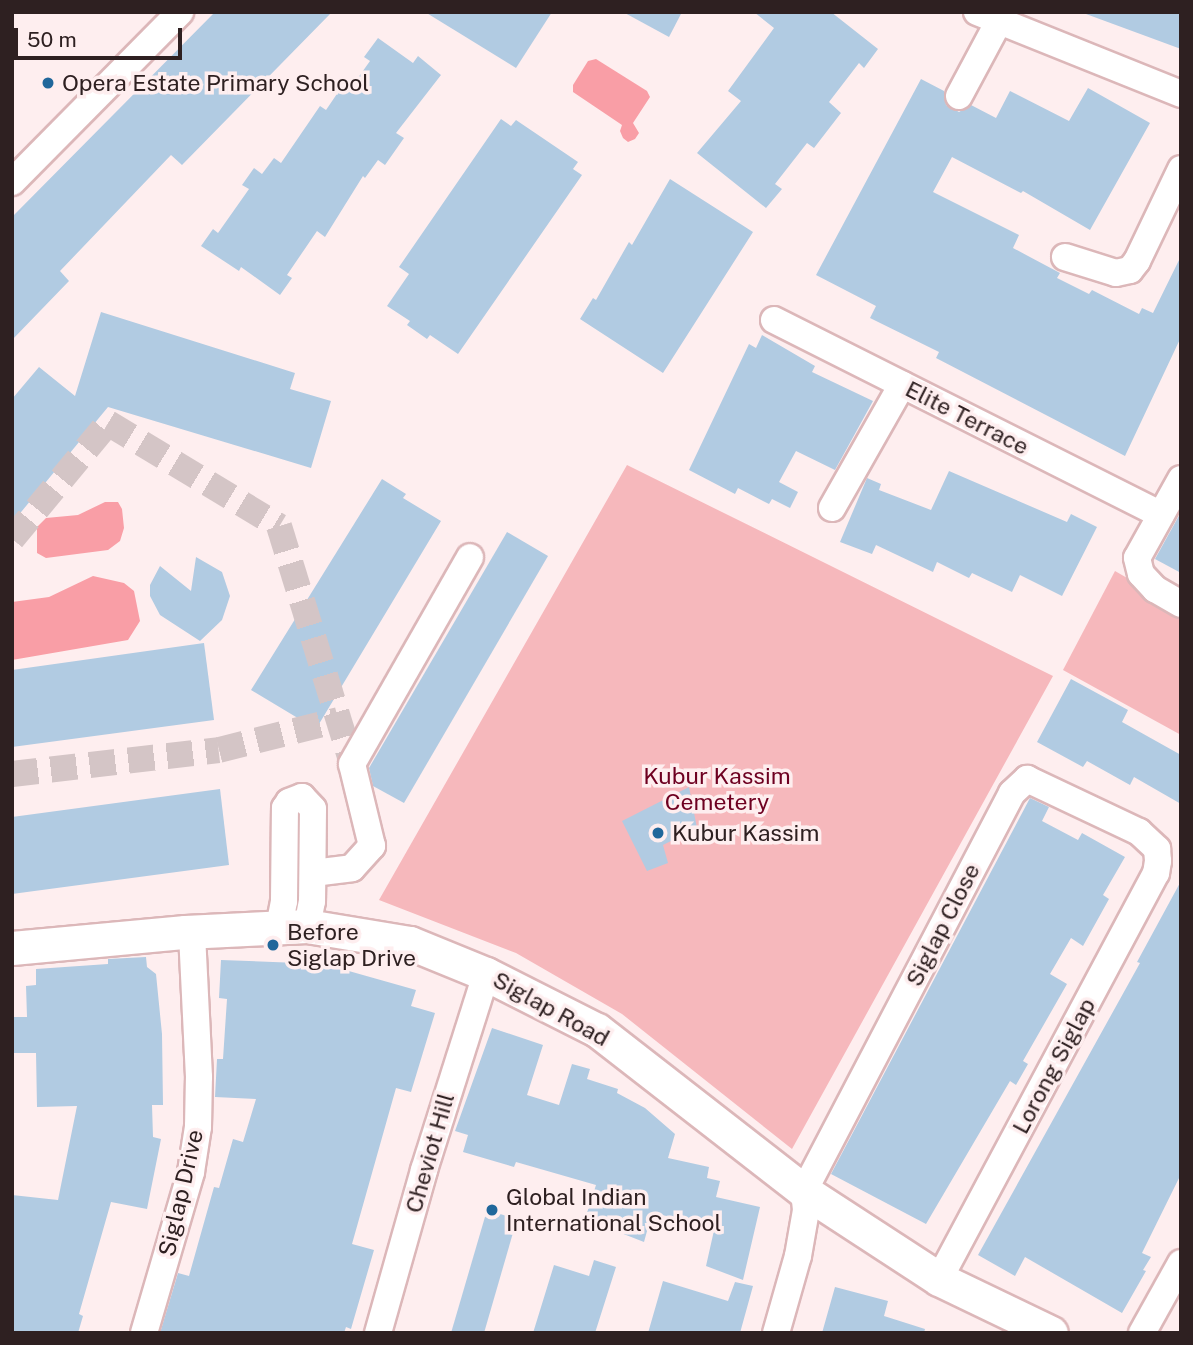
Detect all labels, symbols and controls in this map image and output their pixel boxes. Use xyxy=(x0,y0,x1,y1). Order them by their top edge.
scale bar xyxy=(18,14,186,58)
text: 50 m xyxy=(27,27,77,52)
place label: Opera Estate Primary School xyxy=(62,69,369,97)
marker: Opera Estate Primary School xyxy=(40,75,56,91)
street label: Elite Terrace xyxy=(901,375,1033,461)
park label: Kubur Kassim Cemetery xyxy=(643,762,791,816)
place label: Kubur Kassim xyxy=(672,819,819,847)
marker: Kubur Kassim xyxy=(650,825,666,841)
street label: Siglap Close xyxy=(900,859,986,991)
place label: Before Siglap Drive xyxy=(287,918,416,972)
marker: Before Siglap Drive xyxy=(265,937,281,953)
street label: Siglap Road xyxy=(488,966,614,1052)
street label: Lorong Siglap xyxy=(1007,994,1101,1138)
street label: Cheviot Hill xyxy=(400,1090,460,1216)
street label: Siglap Drive xyxy=(153,1127,209,1259)
place label: Global Indian International School xyxy=(506,1183,722,1237)
marker: Global Indian International School xyxy=(484,1202,500,1218)

